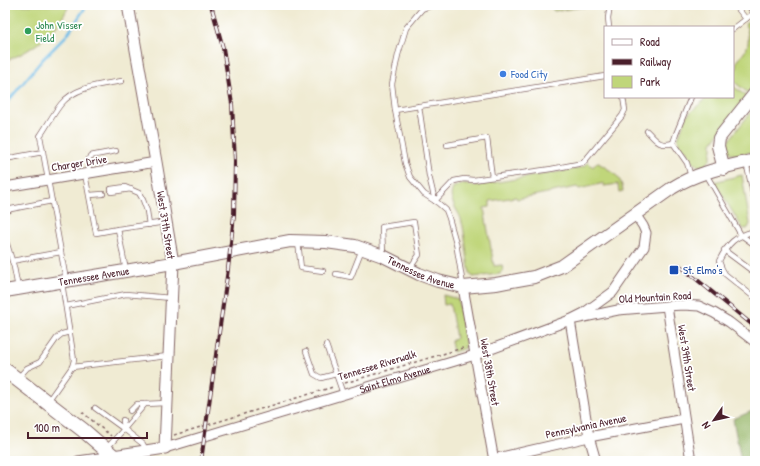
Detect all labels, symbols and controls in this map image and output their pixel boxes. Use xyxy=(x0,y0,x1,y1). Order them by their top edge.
place label: John Visser Field xyxy=(35,18,83,45)
marker: John Visser Field xyxy=(23,26,33,36)
legend xyxy=(604,26,734,98)
text: Road xyxy=(640,33,660,50)
text: Railway xyxy=(640,53,671,70)
place label: Food City xyxy=(510,67,548,81)
marker: Food City xyxy=(498,69,508,79)
text: Park xyxy=(640,73,660,90)
street label: Charger Drive xyxy=(50,152,108,174)
street label: West 37th Street xyxy=(154,190,178,260)
street label: Tennessee Avenue xyxy=(385,252,457,292)
street label: Tennessee Avenue xyxy=(57,263,131,289)
place label: St. Elmo's xyxy=(683,263,722,277)
marker: St. Elmo's xyxy=(668,264,680,276)
street label: Old Mountain Road xyxy=(619,288,692,306)
street label: West 39th Street xyxy=(675,324,699,392)
street label: West 38th Street xyxy=(477,337,503,407)
street label: Tennessee Riverwalk xyxy=(336,346,418,384)
street label: Saint Elmo Avenue xyxy=(358,362,433,396)
north arrow xyxy=(694,400,734,440)
street label: Pennsylvania Avenue xyxy=(544,410,628,441)
scale bar xyxy=(28,414,147,440)
text: 100 m xyxy=(34,419,60,436)
text: N xyxy=(698,419,713,432)

